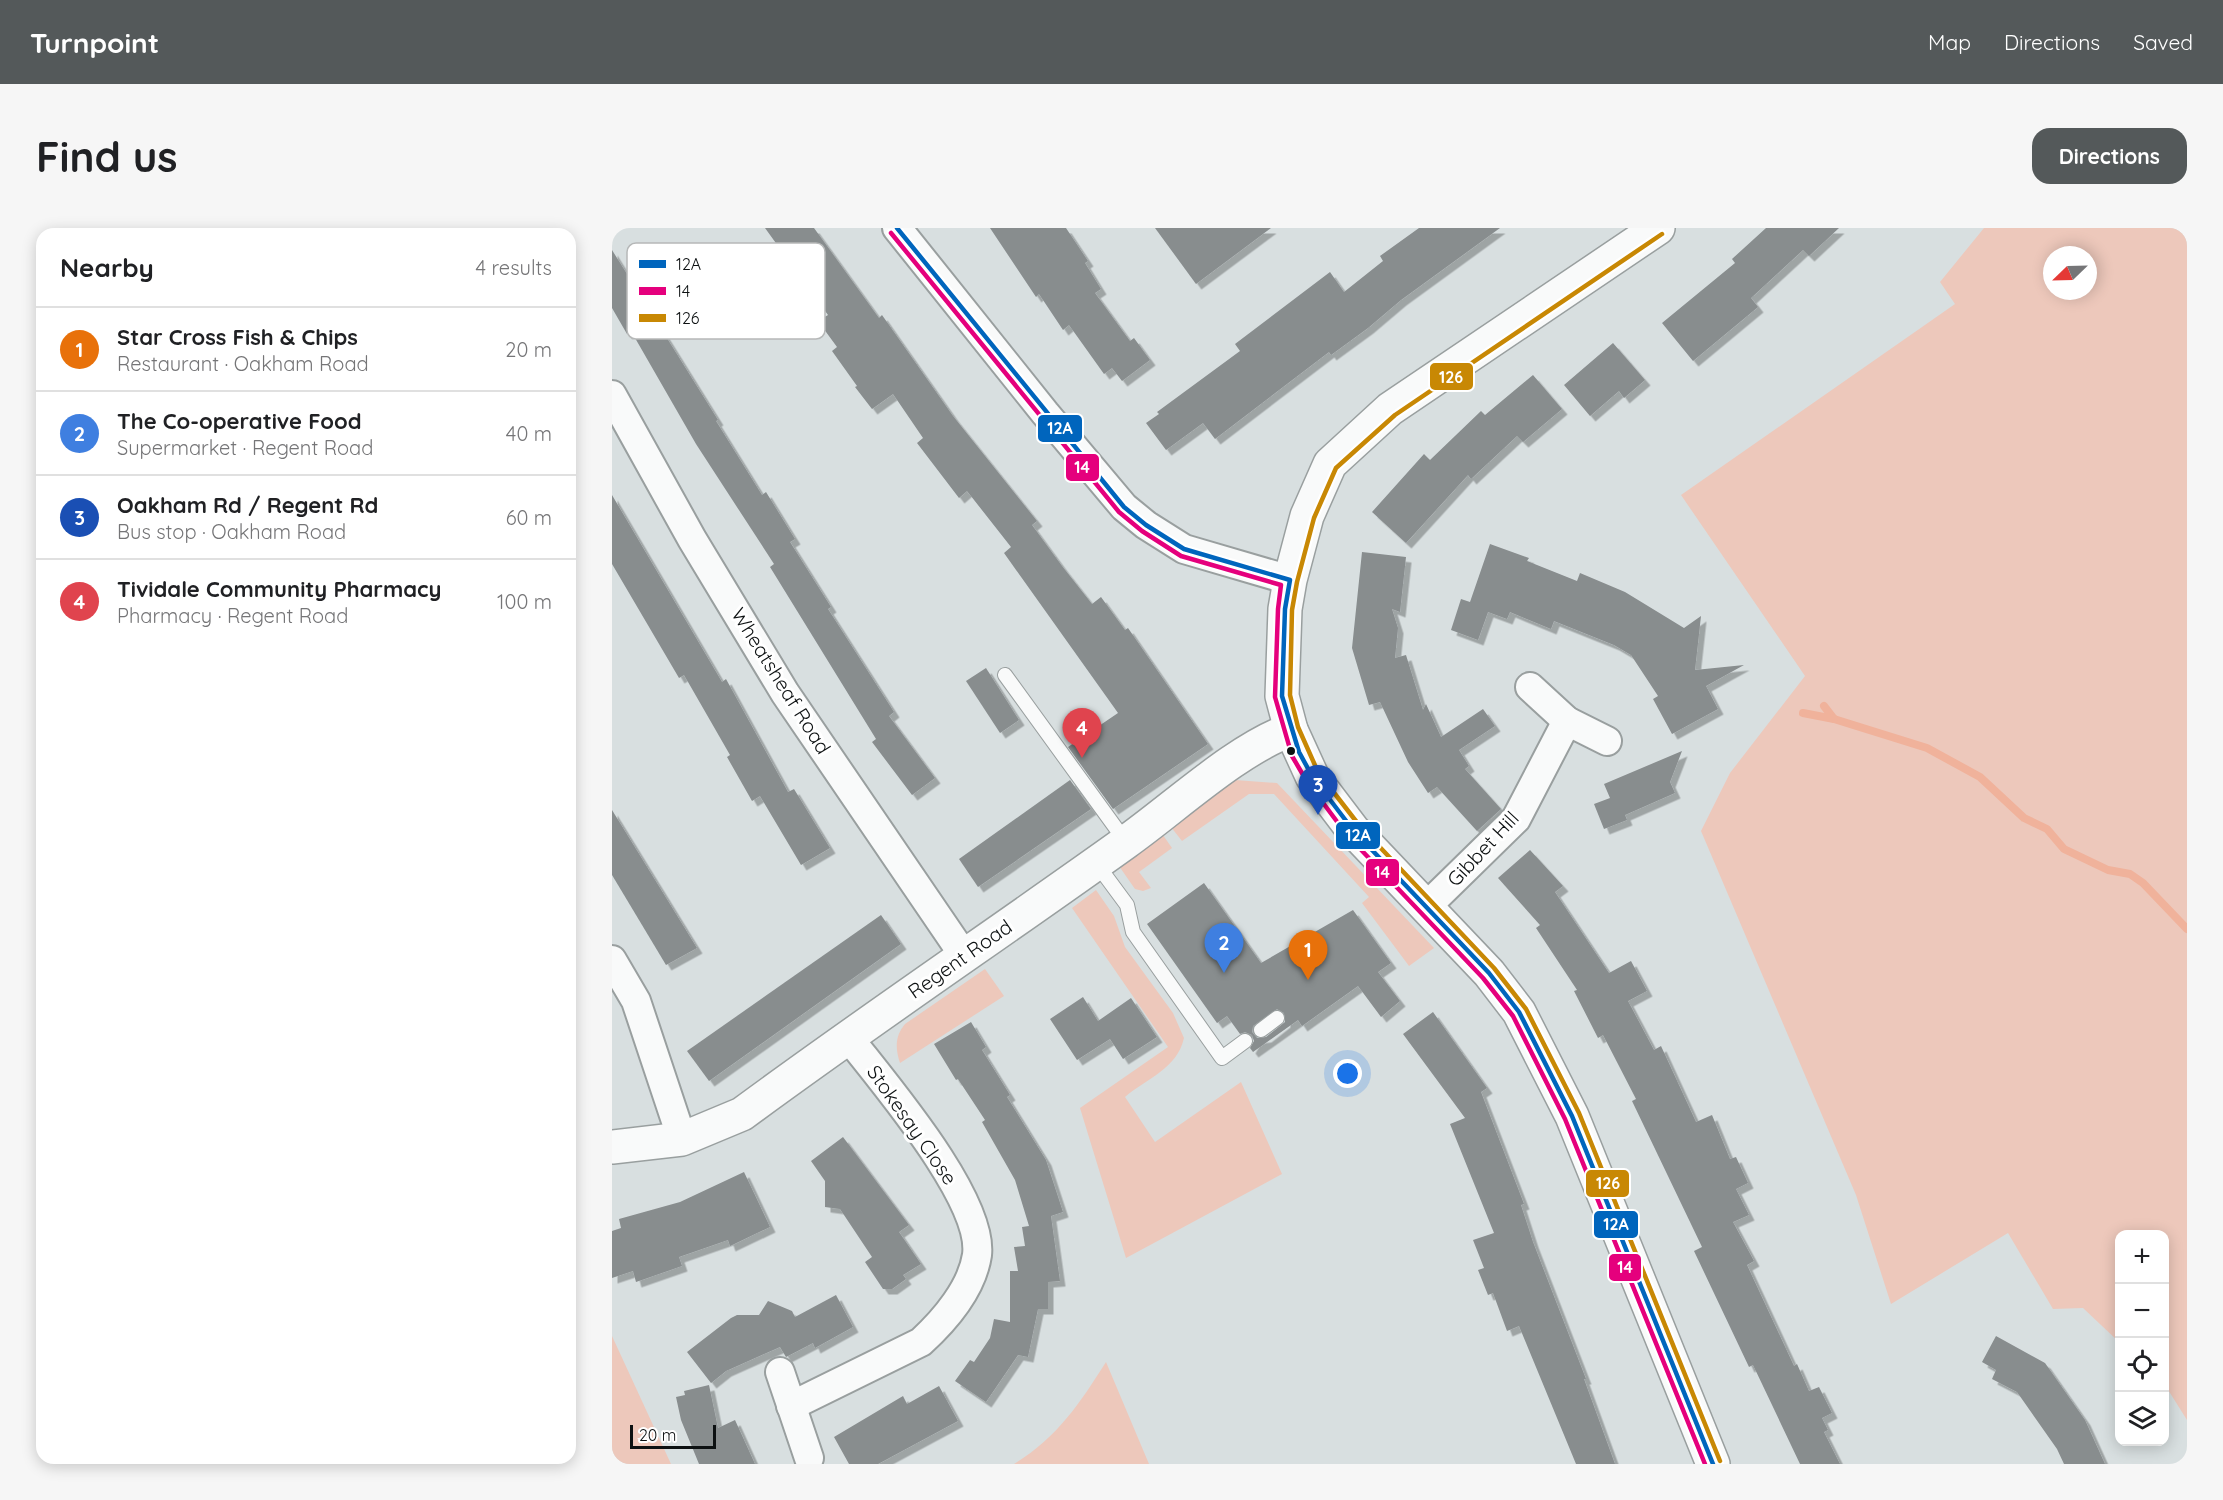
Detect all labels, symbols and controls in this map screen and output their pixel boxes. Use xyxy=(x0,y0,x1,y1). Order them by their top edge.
text: Turnpoint xyxy=(30,25,159,60)
text: Map xyxy=(1928,29,1971,55)
text: Directions xyxy=(2004,29,2100,55)
text: Saved xyxy=(2133,29,2193,55)
button: Directions xyxy=(2032,128,2187,184)
text: Find us xyxy=(36,130,178,183)
legend xyxy=(627,243,825,339)
north arrow xyxy=(2043,246,2097,300)
text: Nearby xyxy=(60,251,154,284)
text: 12A xyxy=(676,254,701,274)
text: 4 results xyxy=(476,255,552,280)
text: 14 xyxy=(676,281,690,301)
text: 126 xyxy=(676,308,700,328)
text: Star Cross Fish & Chips xyxy=(117,323,358,351)
text: 1 xyxy=(76,337,83,362)
text: 20 m xyxy=(505,337,552,362)
text: Restaurant · Oakham Road xyxy=(117,351,369,376)
line badge: 126 xyxy=(1429,362,1474,391)
text: 126 xyxy=(1439,367,1463,387)
text: The Co-operative Food xyxy=(117,407,362,435)
line badge: 12A xyxy=(1037,414,1083,443)
text: 12A xyxy=(1047,418,1074,438)
text: 2 xyxy=(74,421,85,446)
text: 40 m xyxy=(506,421,552,446)
text: Supermarket · Regent Road xyxy=(117,435,373,460)
line badge: 14 xyxy=(1065,453,1100,482)
text: 14 xyxy=(1074,457,1090,477)
text: Oakham Rd / Regent Rd xyxy=(117,491,378,519)
text: 3 xyxy=(74,505,85,530)
text: 60 m xyxy=(506,505,552,530)
text: Bus stop · Oakham Road xyxy=(117,519,346,544)
text: Tividale Community Pharmacy xyxy=(117,575,441,603)
text: 4 xyxy=(74,589,85,614)
text: 100 m xyxy=(497,589,552,614)
text: Pharmacy · Regent Road xyxy=(117,603,348,628)
street label: Wheatsheaf Road xyxy=(726,603,837,759)
pin: 4 xyxy=(1062,708,1102,758)
unlabelled marker xyxy=(1285,745,1297,757)
pin: 3 xyxy=(1298,766,1338,815)
street label: Gibbet Hill xyxy=(1441,806,1524,892)
line badge: 12A xyxy=(1335,821,1381,850)
text: 12A xyxy=(1345,825,1372,845)
line badge: 14 xyxy=(1365,858,1400,887)
text: 14 xyxy=(1374,862,1390,882)
street label: Regent Road xyxy=(903,914,1017,1004)
pin: 2 xyxy=(1204,924,1244,973)
pin: 1 xyxy=(1288,930,1328,980)
your location xyxy=(1333,1059,1362,1088)
street label: Stokesay Close xyxy=(862,1060,963,1189)
line badge: 126 xyxy=(1585,1169,1630,1198)
text: 126 xyxy=(1596,1173,1620,1193)
line badge: 12A xyxy=(1593,1210,1639,1239)
text: 12A xyxy=(1603,1214,1630,1234)
map controls xyxy=(2115,1230,2169,1446)
button: + xyxy=(2115,1230,2169,1284)
line badge: 14 xyxy=(1608,1253,1642,1282)
text: 14 xyxy=(1617,1257,1633,1277)
button: − xyxy=(2115,1284,2169,1338)
button: locate xyxy=(2115,1338,2169,1392)
button: layers xyxy=(2115,1392,2169,1446)
scale bar xyxy=(630,1422,716,1450)
text: 20 m xyxy=(639,1425,676,1445)

